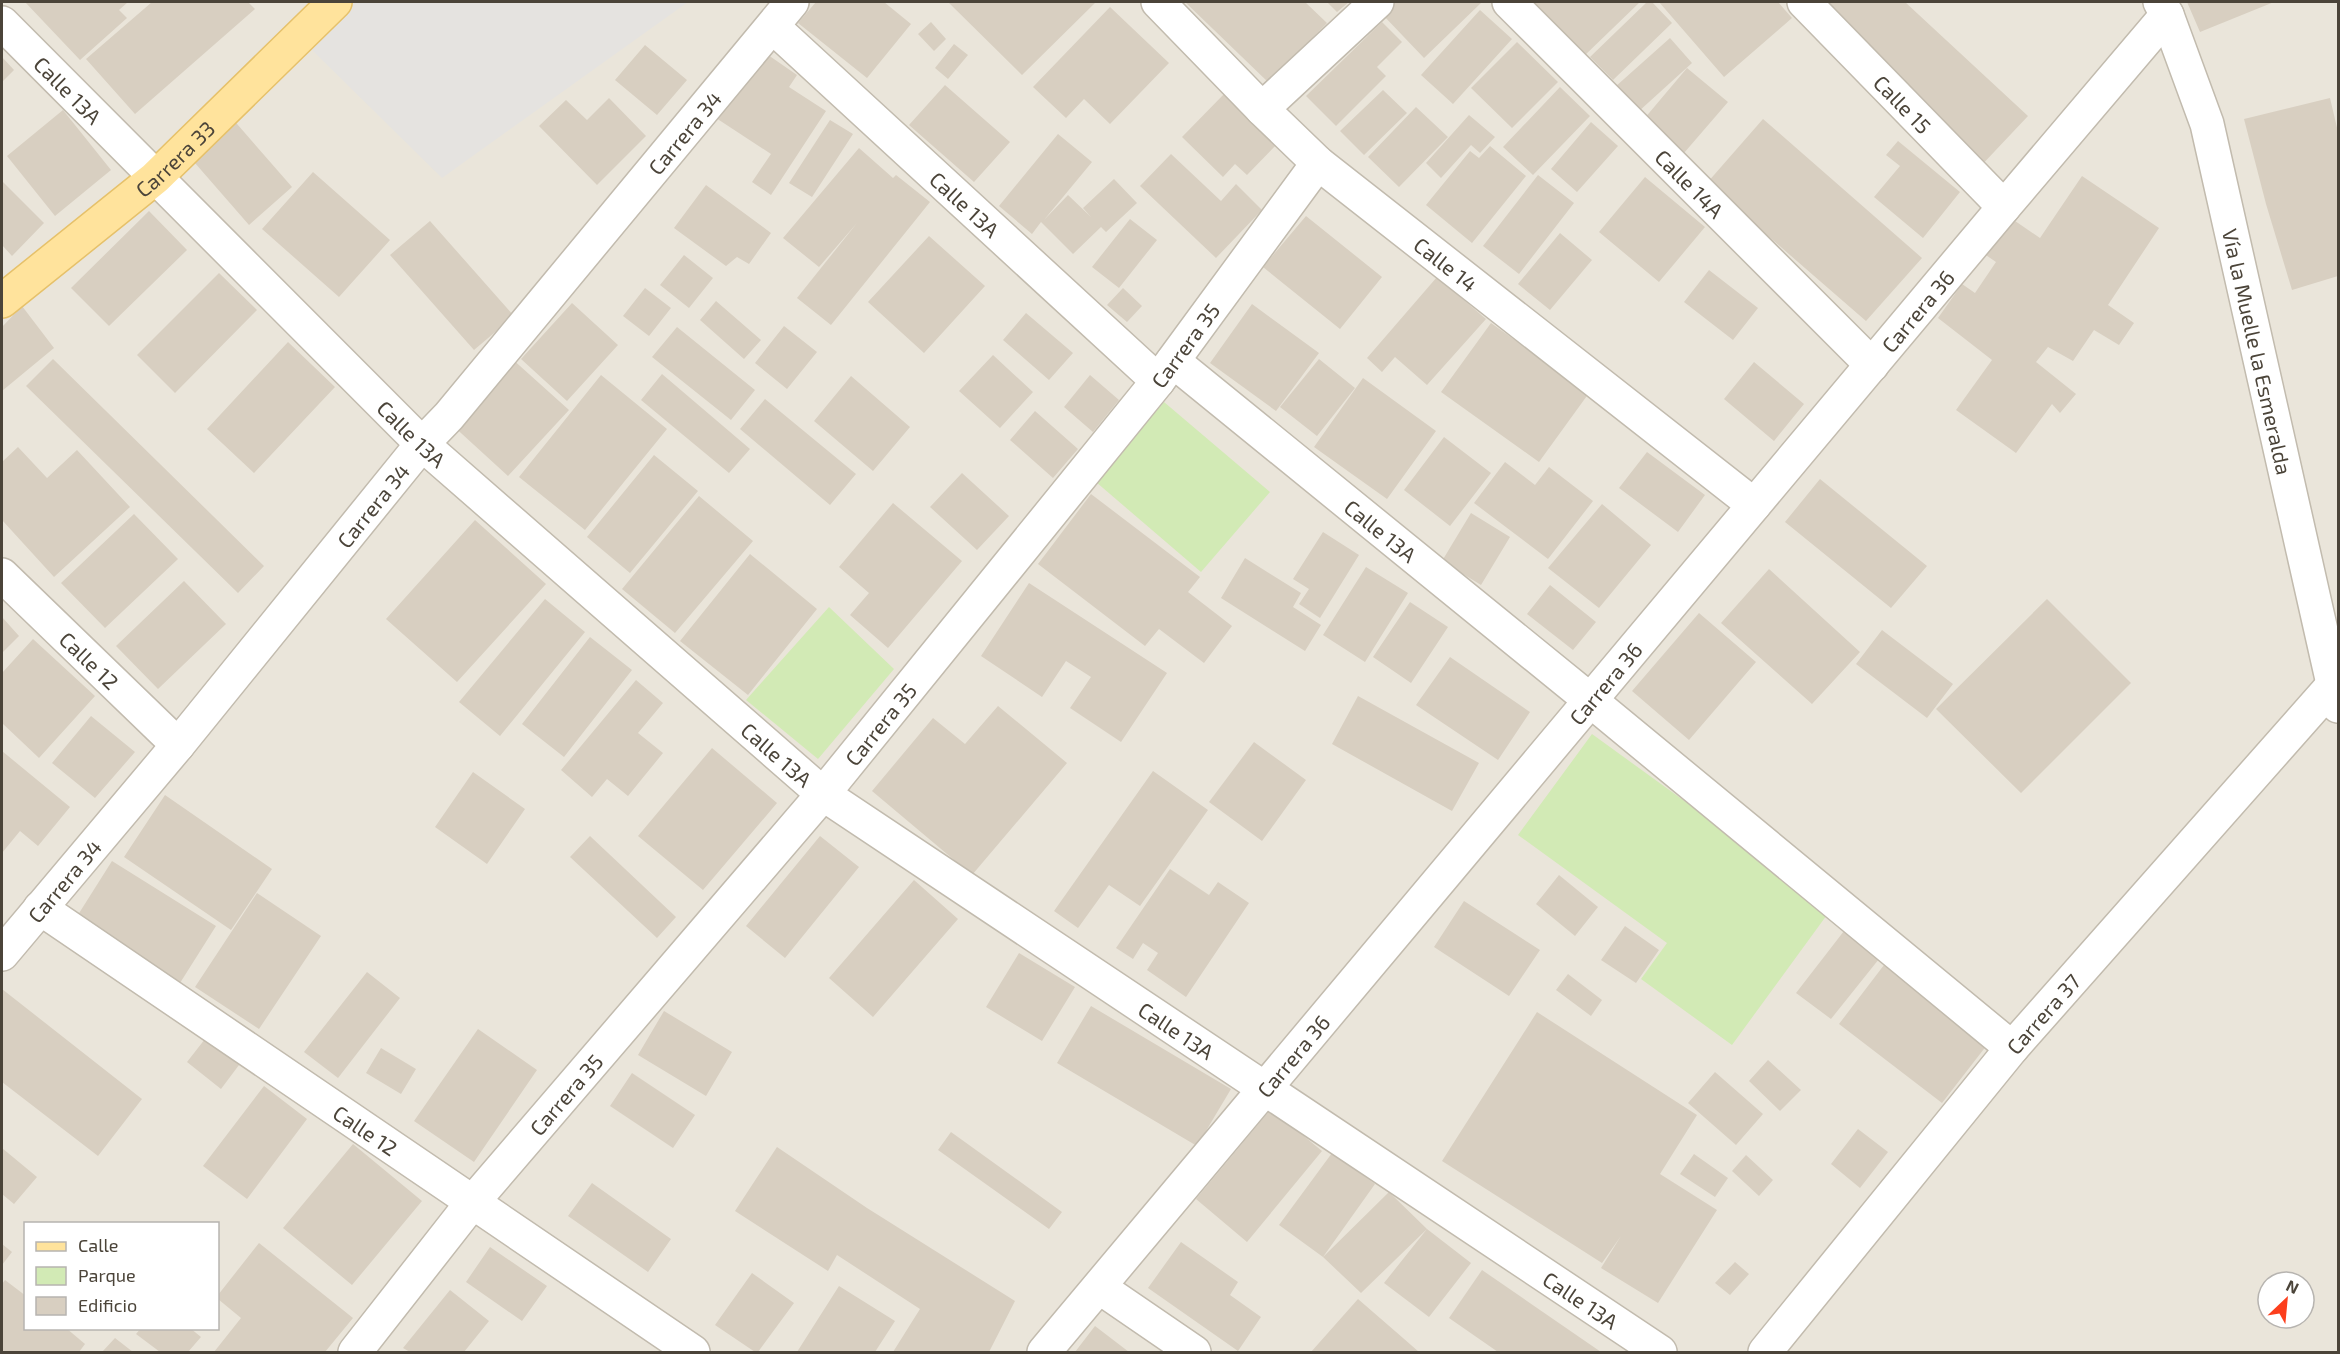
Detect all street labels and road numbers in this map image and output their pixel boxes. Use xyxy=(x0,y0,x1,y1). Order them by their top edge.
street label: Calle 13A xyxy=(29,51,107,128)
street label: Calle 15 xyxy=(1869,69,1937,138)
street label: Carrera 34 xyxy=(642,86,726,179)
street label: Carrera 33 xyxy=(130,115,219,202)
street label: Calle 14A xyxy=(1651,144,1729,222)
street label: Calle 13A xyxy=(925,166,1005,242)
street label: Vía la Muelle la Esmeralda xyxy=(2218,226,2298,477)
street label: Calle 14 xyxy=(1410,231,1483,296)
street label: Carrera 36 xyxy=(1876,264,1959,357)
street label: Carrera 35 xyxy=(1145,298,1224,392)
street label: Calle 13A xyxy=(373,395,451,472)
street label: Carrera 34 xyxy=(331,458,414,552)
street label: Calle 13A xyxy=(1340,494,1422,567)
street label: Calle 12 xyxy=(55,626,124,694)
street label: Carrera 36 xyxy=(1563,637,1647,729)
street label: Carrera 35 xyxy=(839,677,921,770)
street label: Calle 13A xyxy=(737,717,817,791)
street label: Carrera 34 xyxy=(22,834,106,927)
street label: Carrera 37 xyxy=(2001,968,2085,1058)
street label: Calle 13A xyxy=(1134,996,1219,1064)
street label: Carrera 36 xyxy=(1251,1009,1334,1102)
street label: Carrera 35 xyxy=(524,1048,607,1140)
street label: Calle 12 xyxy=(329,1099,403,1160)
street label: Calle 13A xyxy=(1539,1265,1623,1333)

